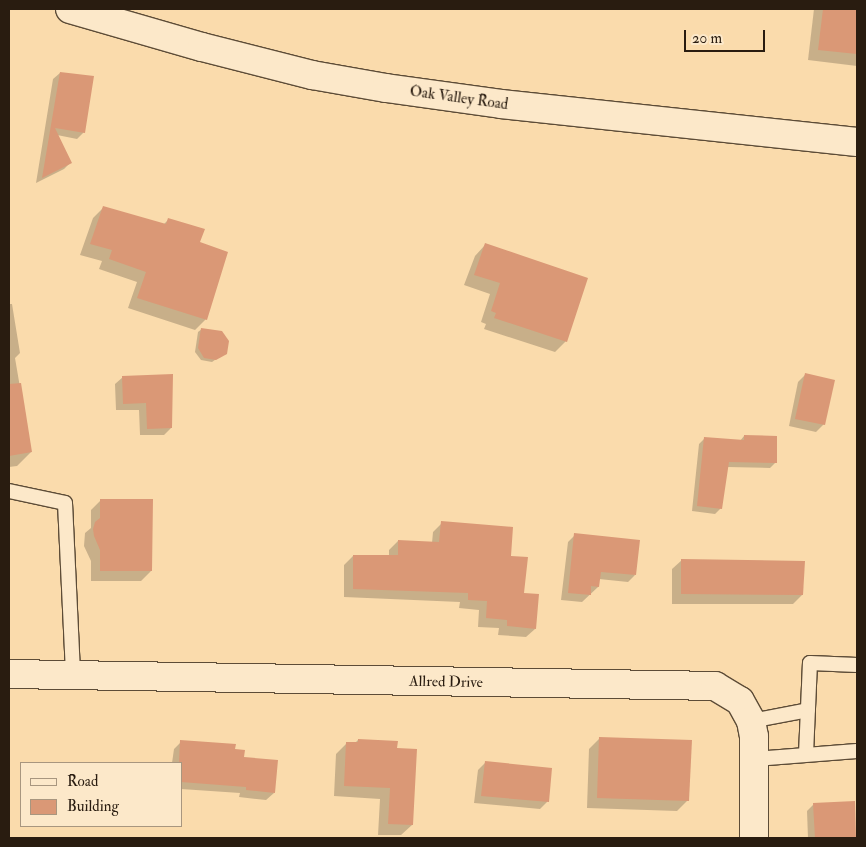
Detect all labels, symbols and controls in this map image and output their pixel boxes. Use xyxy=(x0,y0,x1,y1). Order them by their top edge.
scale bar xyxy=(686,20,767,52)
text: 20 m xyxy=(692,29,722,48)
street label: Oak Valley Road xyxy=(409,82,509,114)
street label: Allred Drive xyxy=(409,672,483,692)
legend xyxy=(20,762,182,827)
text: Road xyxy=(67,772,98,791)
text: Building xyxy=(67,797,119,816)

